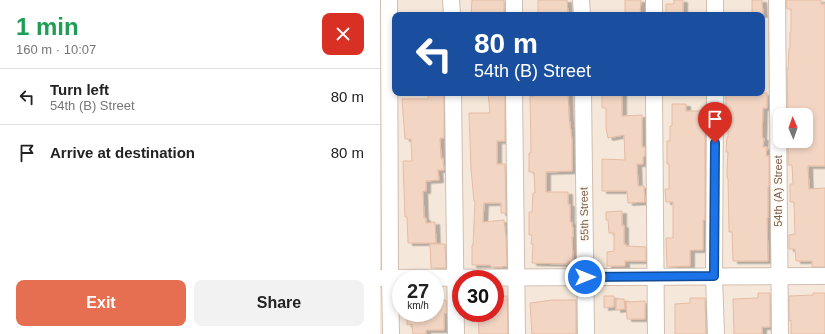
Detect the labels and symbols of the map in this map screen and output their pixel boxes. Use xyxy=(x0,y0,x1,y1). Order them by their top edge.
pin xyxy=(698,102,732,143)
north arrow xyxy=(773,108,813,148)
street label: 54th (A) Street xyxy=(772,155,784,227)
street label: 55th Street xyxy=(578,187,590,241)
position arrow xyxy=(564,256,606,298)
speed limit sign: 30 xyxy=(452,270,504,322)

